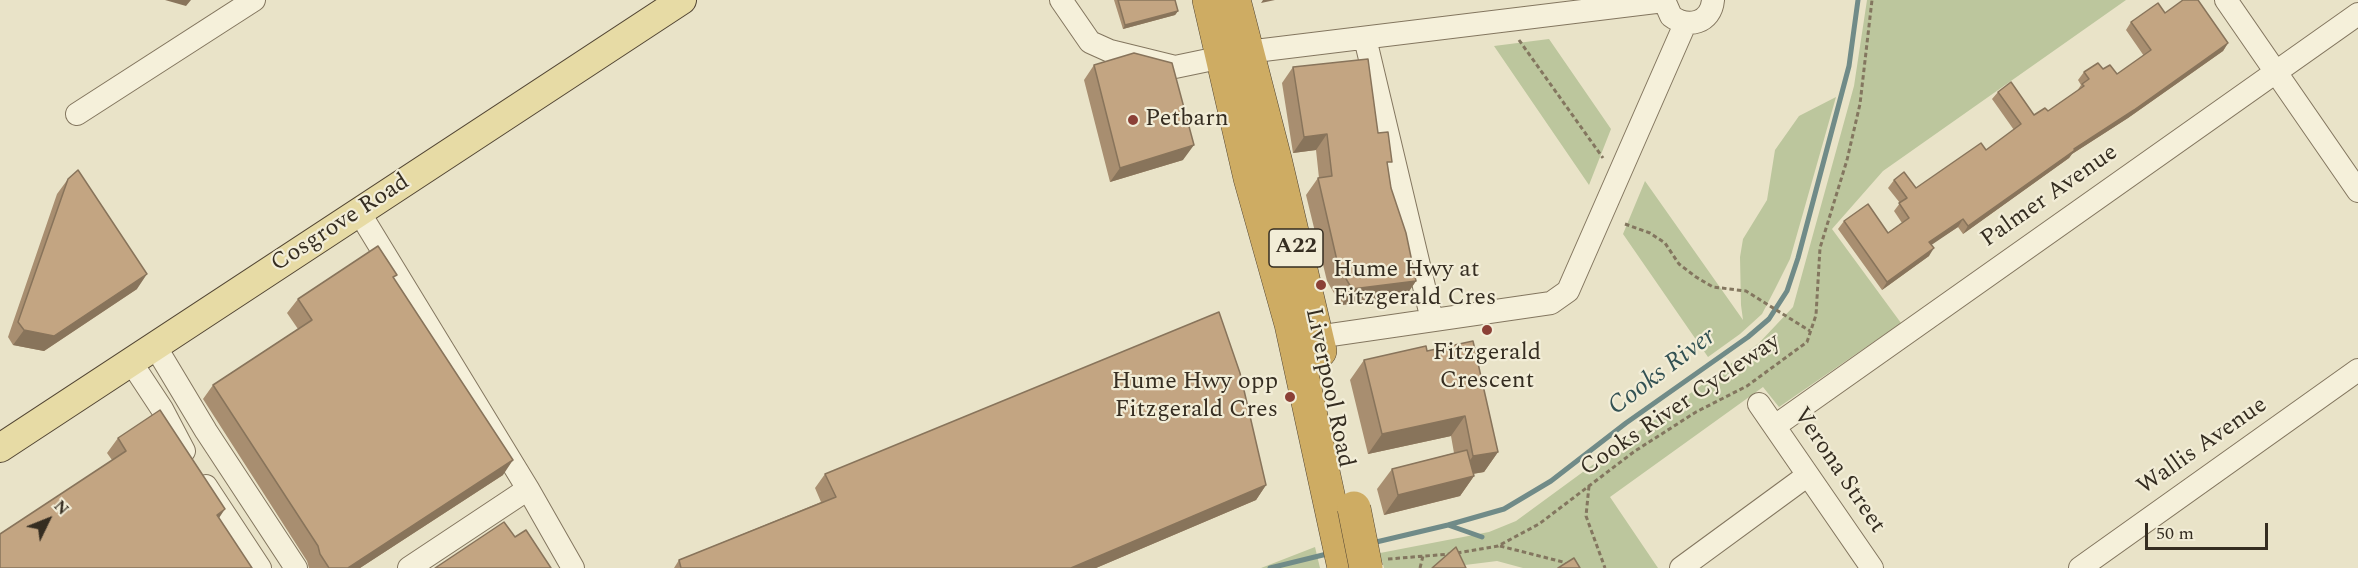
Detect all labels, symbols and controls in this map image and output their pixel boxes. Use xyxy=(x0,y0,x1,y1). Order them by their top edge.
place label: Petbarn xyxy=(1145,106,1229,134)
marker: Petbarn xyxy=(1126,113,1140,127)
street label: Palmer Avenue xyxy=(1976,139,2124,255)
street label: Cosgrove Road xyxy=(266,169,416,279)
road number: A22 xyxy=(1269,229,1323,267)
place label: Hume Hwy at Fitzgerald Cres xyxy=(1333,257,1496,313)
marker: Hume Hwy at Fitzgerald Cres xyxy=(1314,278,1328,292)
street label: Liverpool Road xyxy=(1297,306,1359,470)
water label: Cooks River xyxy=(1603,322,1723,424)
marker: Fitzgerald Crescent xyxy=(1480,323,1494,337)
street label: Cooks River Cycleway xyxy=(1575,328,1787,484)
place label: Fitzgerald Crescent xyxy=(1433,340,1541,396)
place label: Hume Hwy opp Fitzgerald Cres xyxy=(1112,369,1278,425)
marker: Hume Hwy opp Fitzgerald Cres xyxy=(1283,390,1297,404)
street label: Wallis Avenue xyxy=(2133,392,2273,502)
street label: Verona Street xyxy=(1785,403,1891,539)
north arrow xyxy=(18,490,78,550)
text: N xyxy=(48,495,74,521)
scale bar xyxy=(2148,511,2271,549)
text: 50 m xyxy=(2156,520,2194,547)

